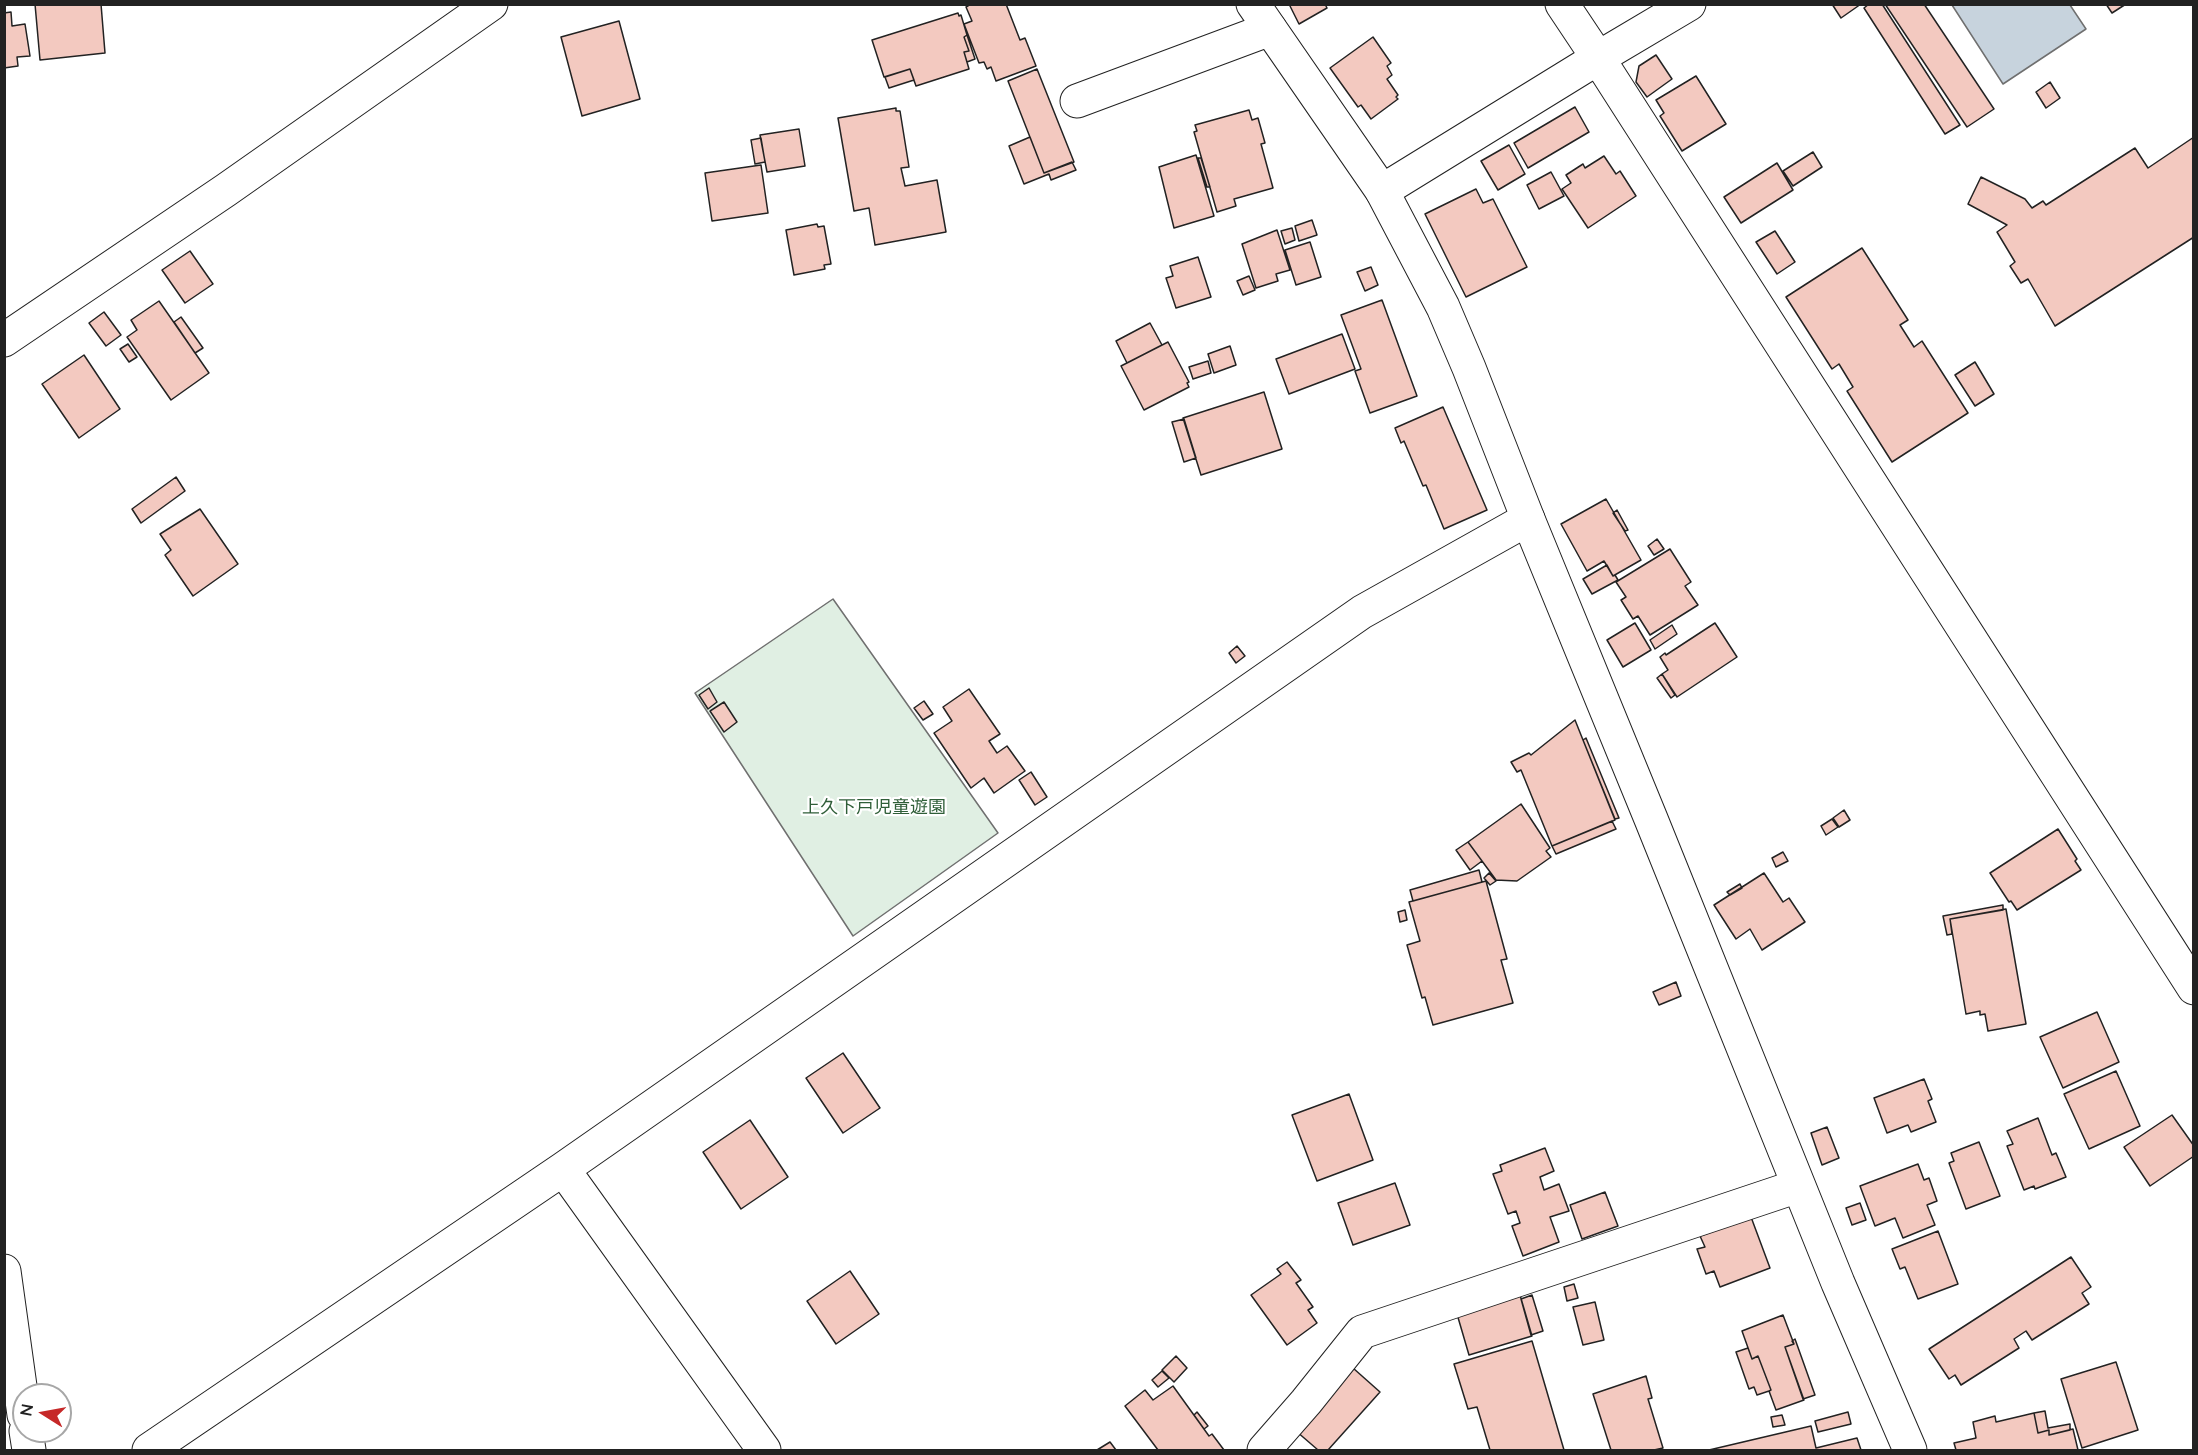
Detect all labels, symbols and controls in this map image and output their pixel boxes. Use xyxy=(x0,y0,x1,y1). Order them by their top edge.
park label: 上久下戸児童遊園 xyxy=(802,797,946,819)
north arrow xyxy=(12,1383,72,1443)
text: N xyxy=(15,1402,37,1418)

